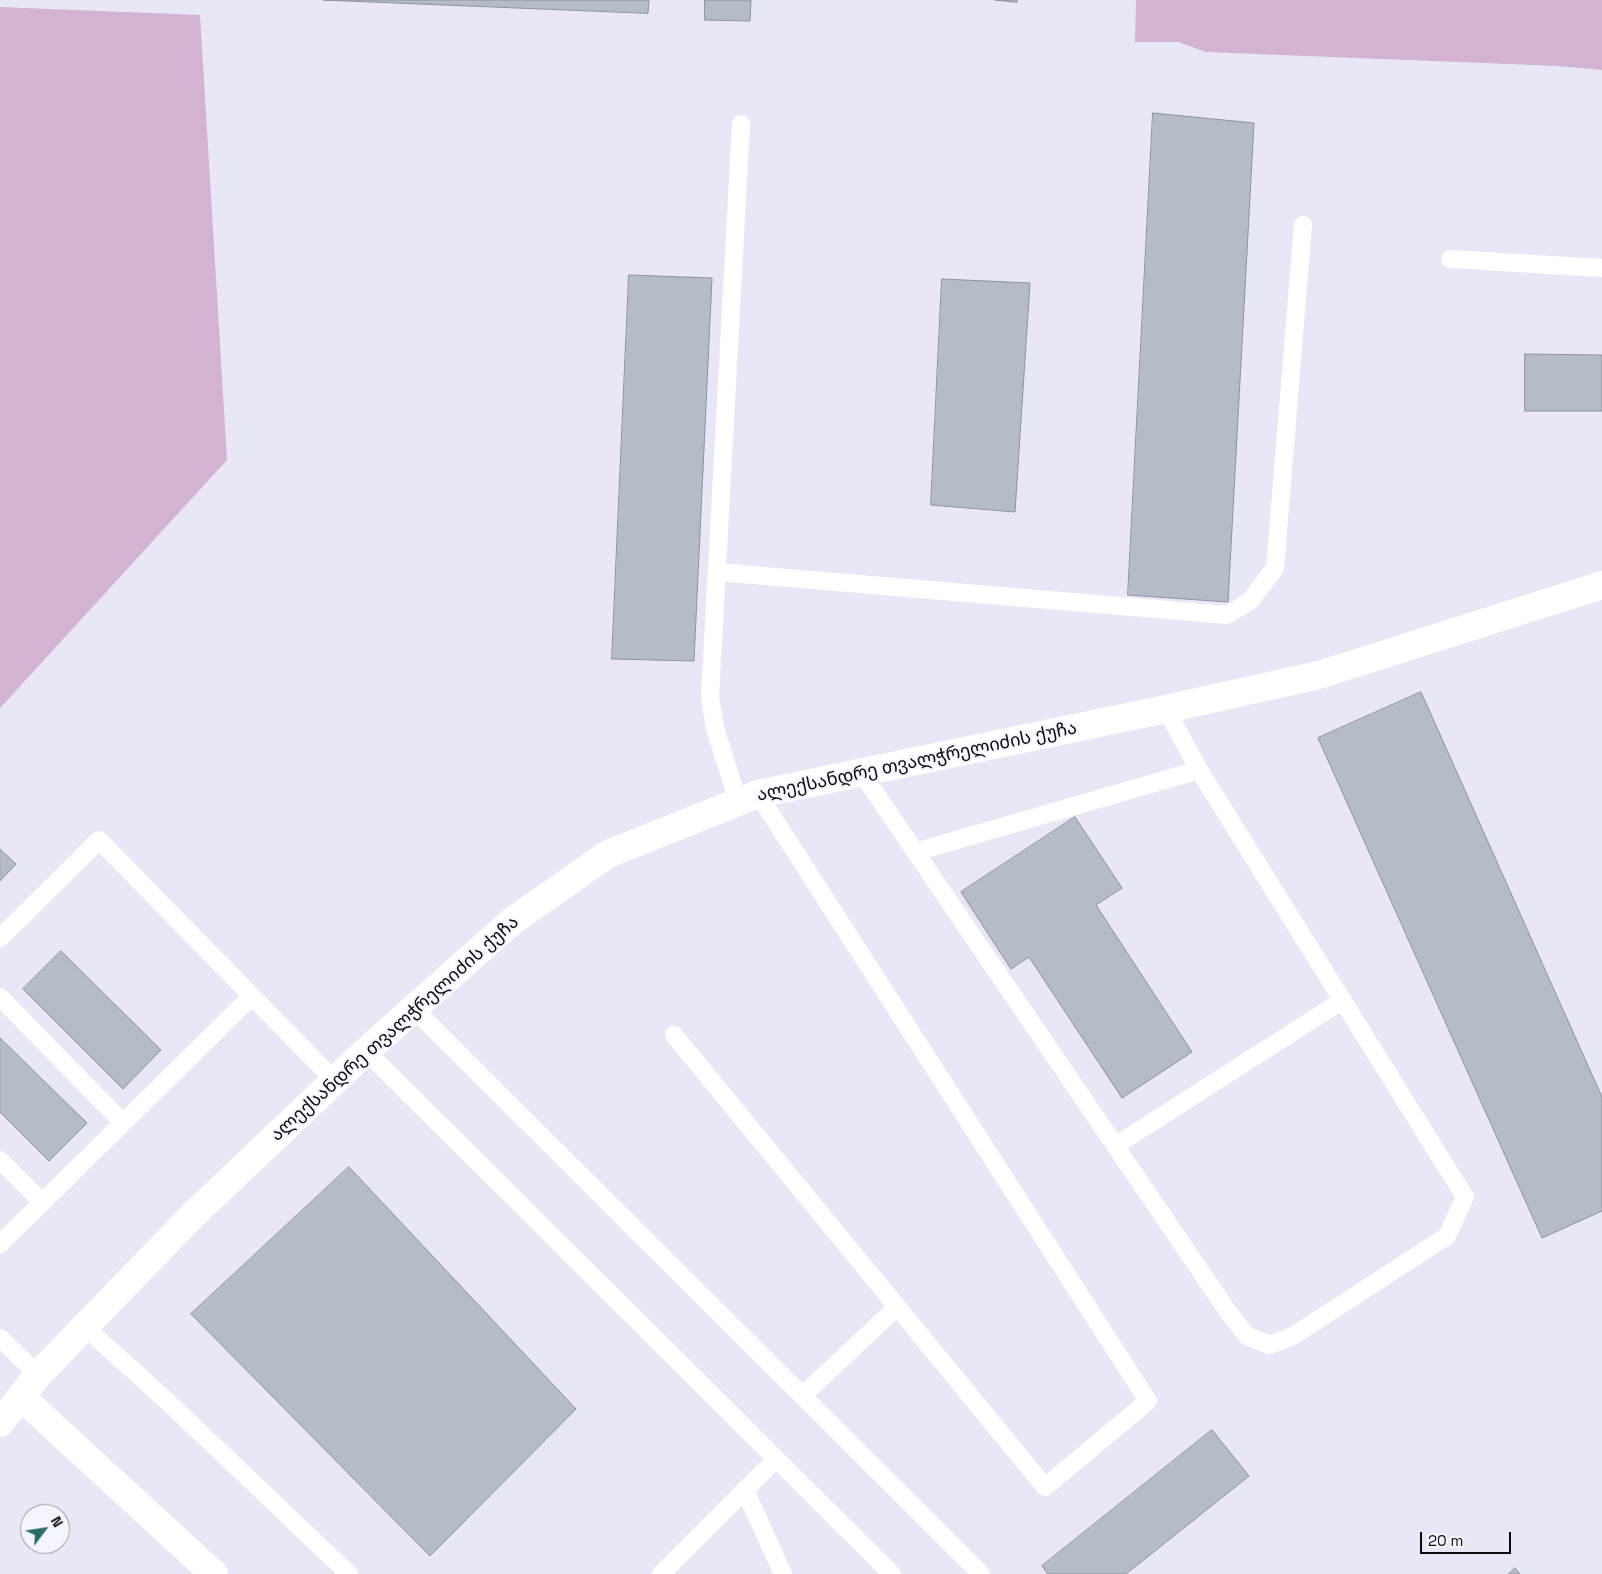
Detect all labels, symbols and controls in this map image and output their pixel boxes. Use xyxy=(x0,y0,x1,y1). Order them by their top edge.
street label: ალექსანდრე თვალჭრელიძის ქუჩა xyxy=(755,717,1079,807)
street label: ალექსანდრე თვალჭრელიძის ქუჩა xyxy=(266,912,524,1146)
north arrow xyxy=(20,1504,70,1554)
text: N xyxy=(47,1513,67,1530)
scale bar xyxy=(1422,1522,1513,1554)
text: 20 m xyxy=(1428,1531,1463,1550)

